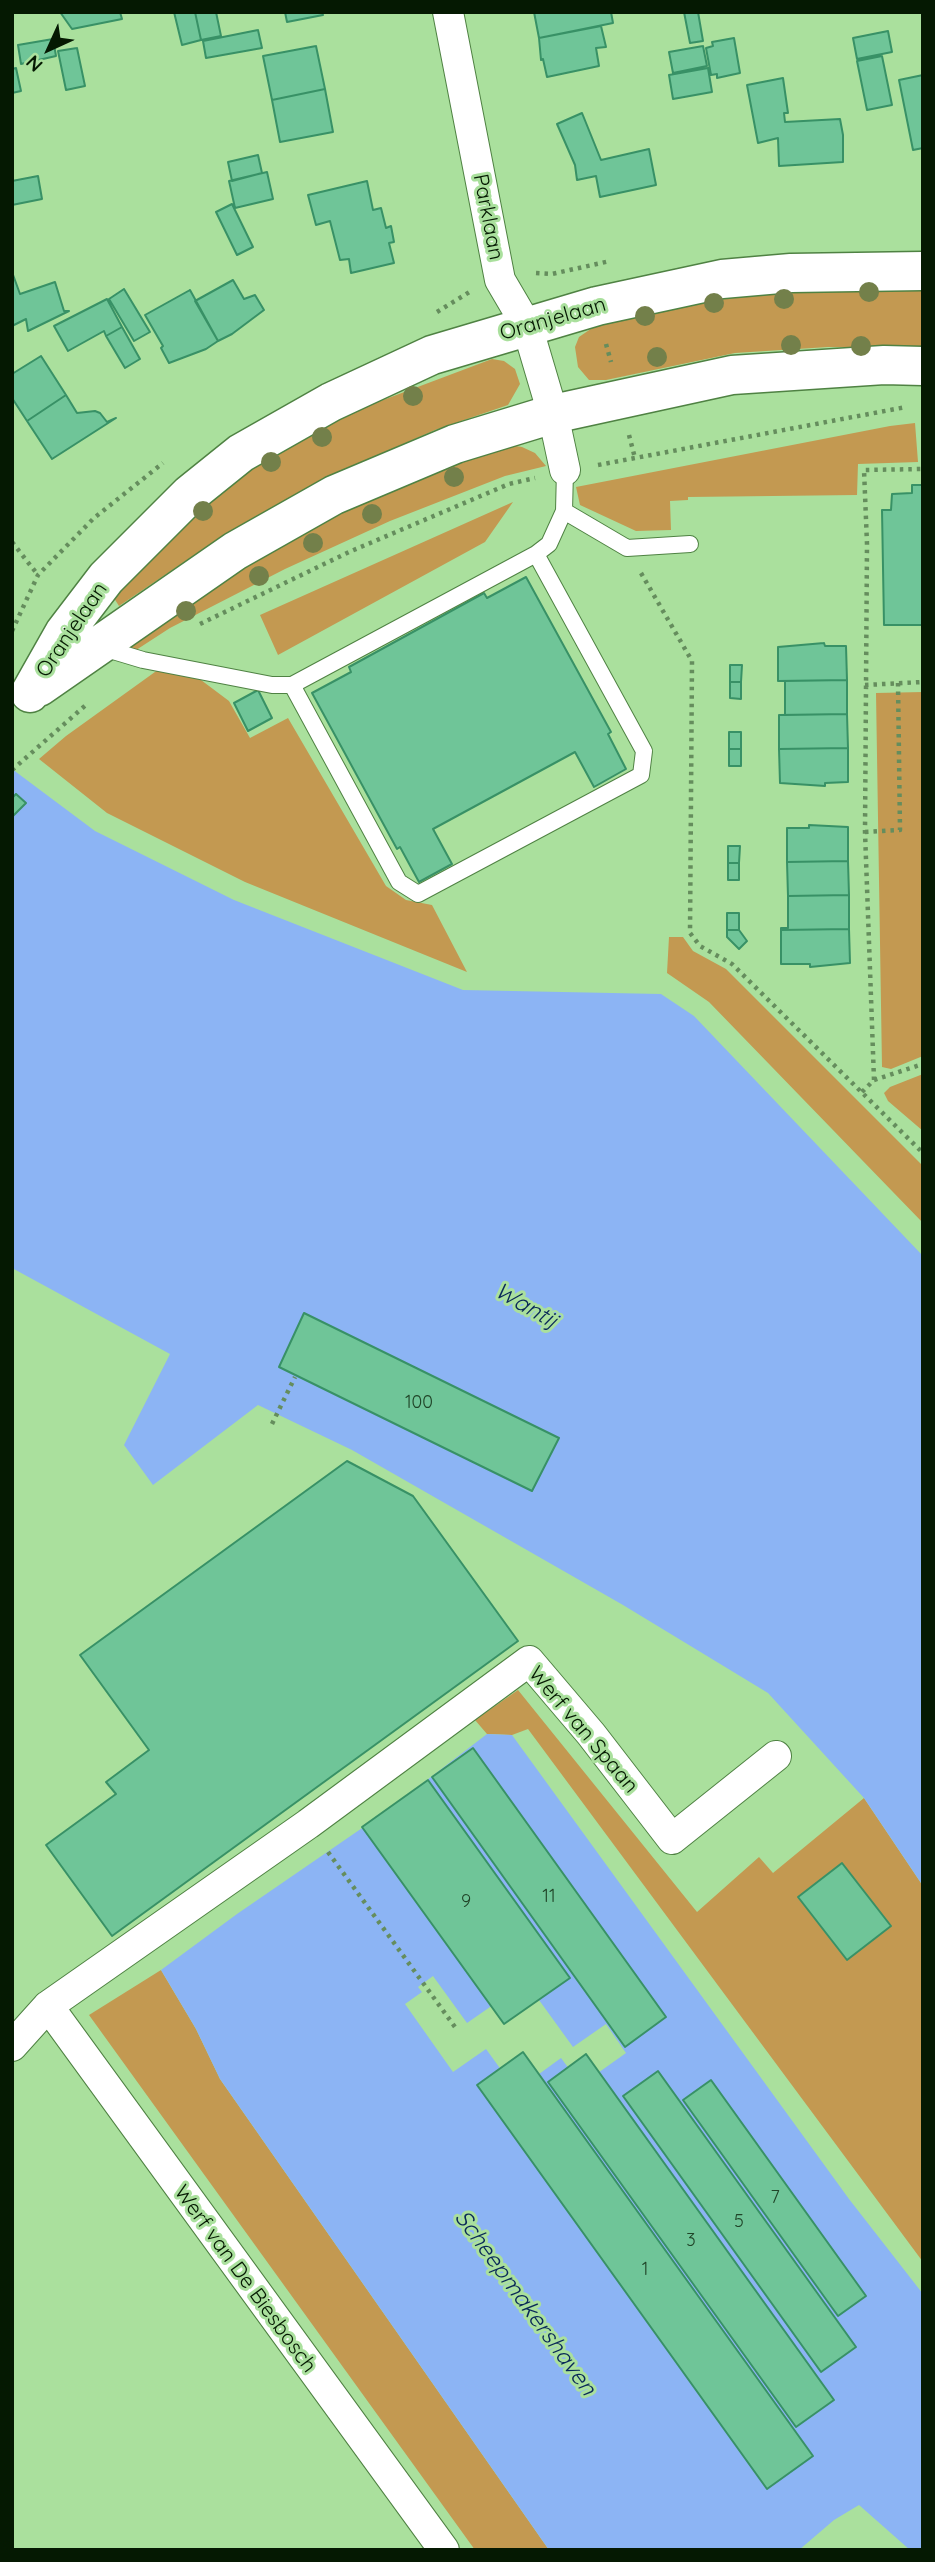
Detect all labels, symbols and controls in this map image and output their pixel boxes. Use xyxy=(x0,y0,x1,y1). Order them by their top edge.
north arrow xyxy=(14,14,84,84)
text: N xyxy=(21,50,48,77)
street label: Parklaan xyxy=(467,172,509,262)
street label: Oranjelaan xyxy=(497,292,609,346)
street label: Oranjelaan xyxy=(31,578,113,682)
water label: Wantij xyxy=(490,1277,562,1335)
house number: 100 xyxy=(405,1392,433,1414)
street label: Werf van Spaan xyxy=(523,1662,643,1798)
house number: 11 xyxy=(542,1886,556,1908)
house number: 9 xyxy=(461,1891,471,1913)
street label: Werf van De Biesbosch xyxy=(168,2180,322,2378)
house number: 7 xyxy=(770,2187,780,2209)
water label: Scheepmakershaven xyxy=(449,2205,601,2401)
house number: 5 xyxy=(734,2211,744,2233)
house number: 3 xyxy=(686,2230,696,2252)
house number: 1 xyxy=(642,2259,648,2281)

